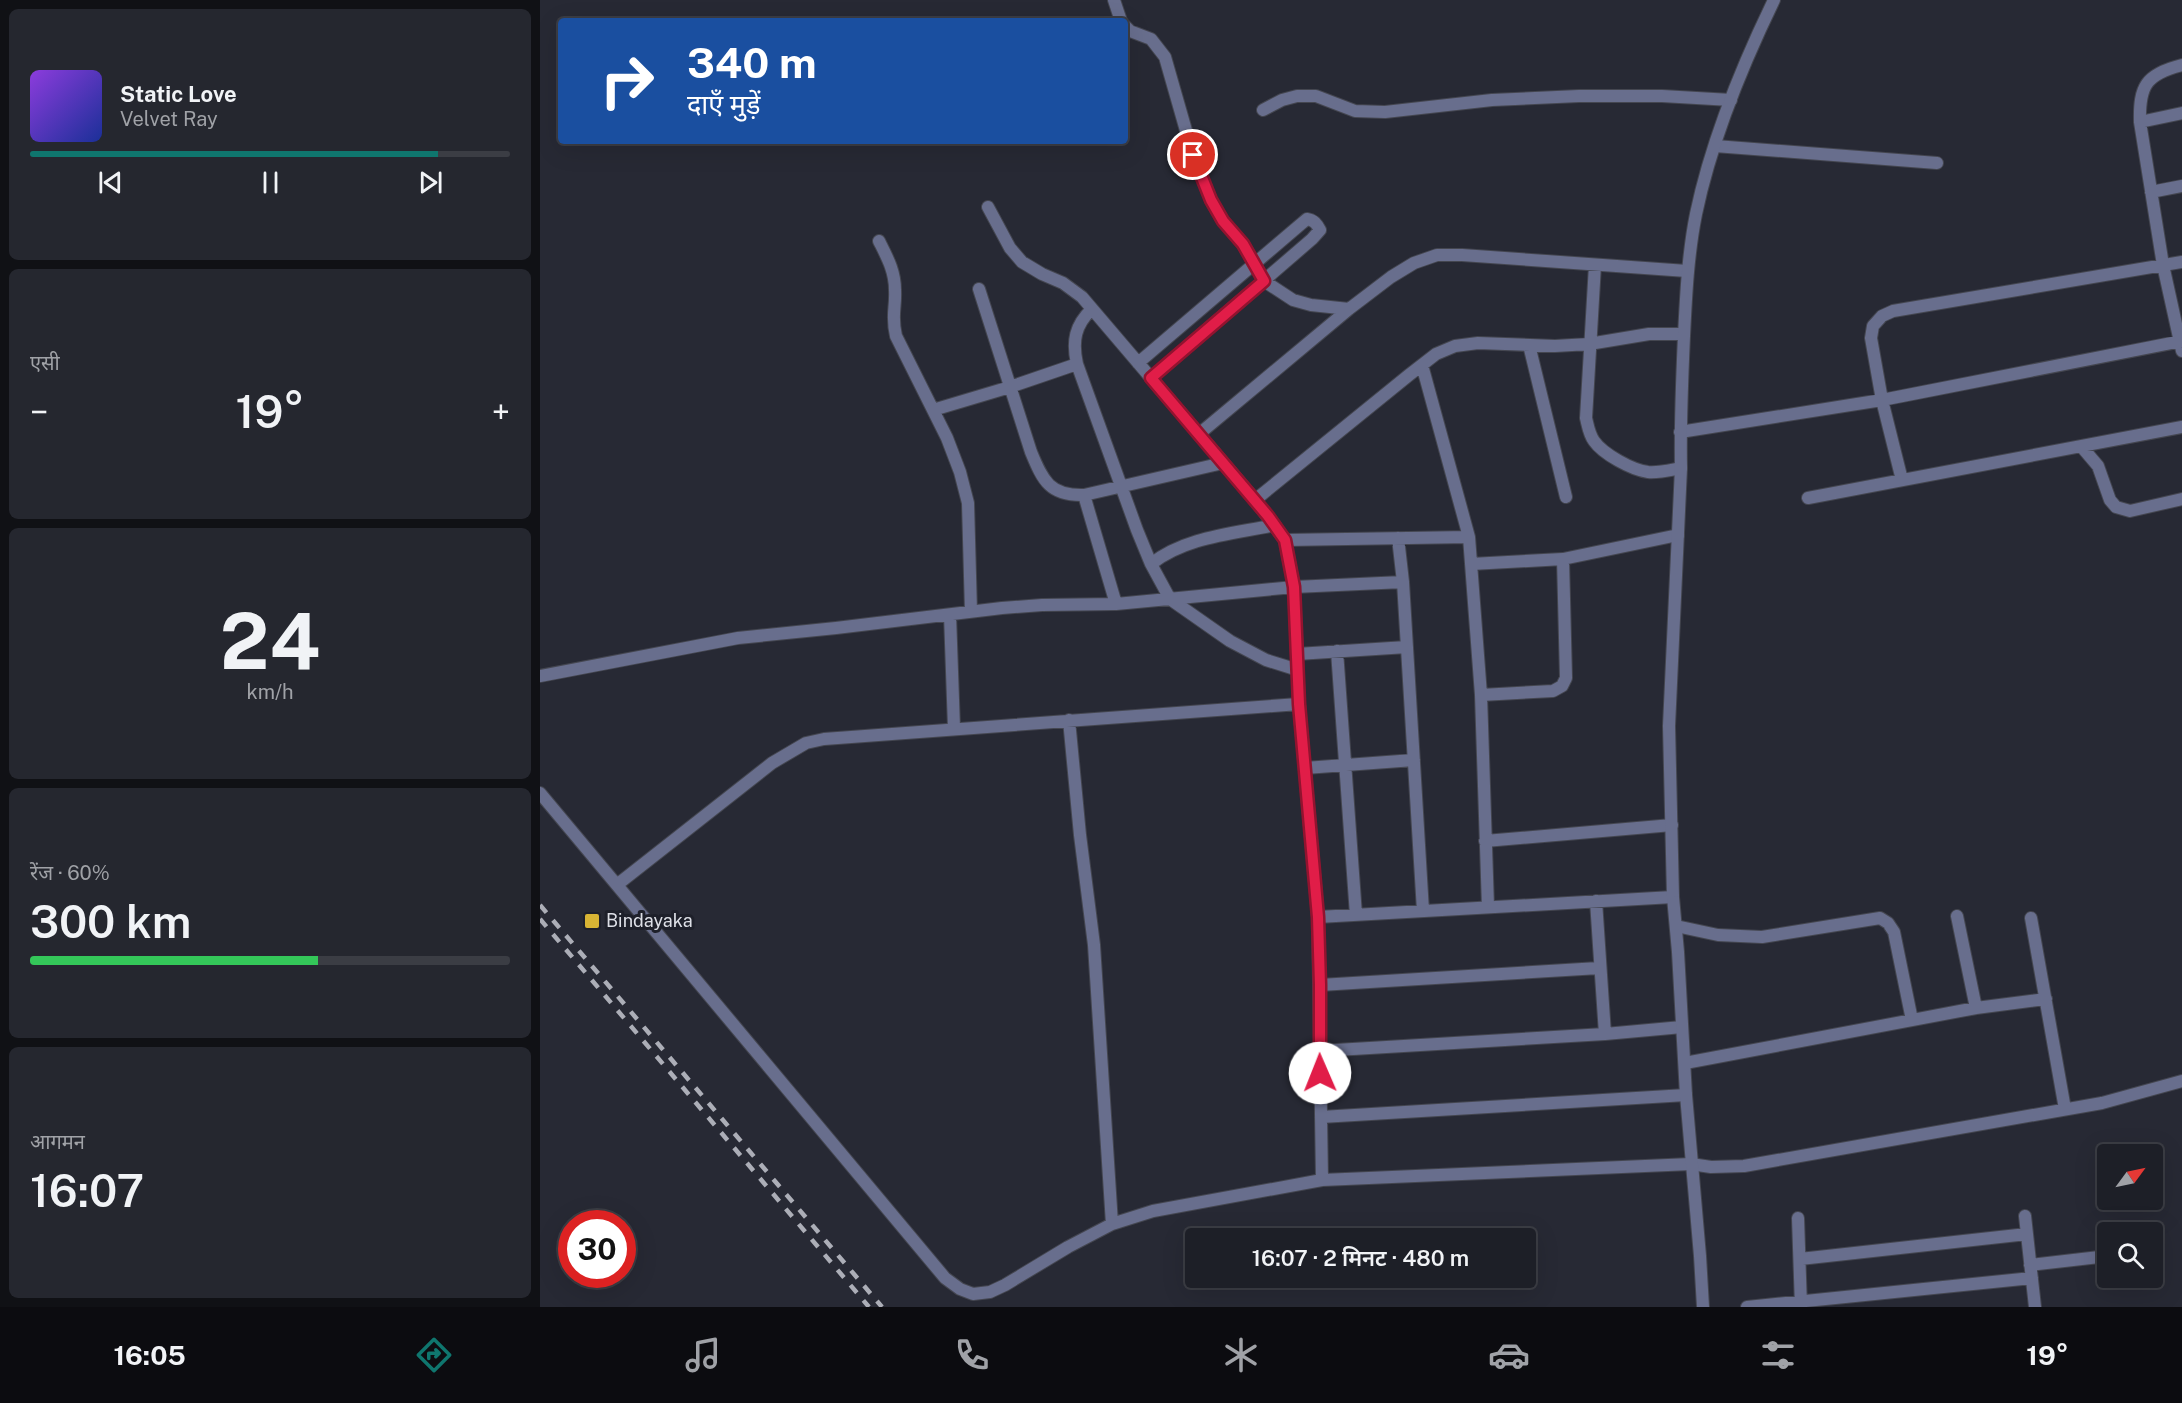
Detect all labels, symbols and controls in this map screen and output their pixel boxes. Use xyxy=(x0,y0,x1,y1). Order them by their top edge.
text: 340 m xyxy=(687,38,817,87)
icon: right xyxy=(588,42,666,120)
text: Static Love xyxy=(120,81,237,107)
text: दाएँ मुड़ें xyxy=(687,88,760,120)
text: Velvet Ray xyxy=(120,107,218,131)
pin xyxy=(1167,129,1218,180)
icon: arrive xyxy=(1176,138,1209,171)
icon: previous xyxy=(94,166,127,199)
icon: pause xyxy=(254,166,287,199)
icon: next xyxy=(414,166,447,199)
text: एसी xyxy=(30,351,60,375)
text: 19° xyxy=(236,385,304,438)
text: − xyxy=(30,393,48,431)
text: + xyxy=(492,393,510,431)
text: 24 xyxy=(220,595,320,687)
text: km/h xyxy=(246,680,294,704)
text: रेंज · 60% xyxy=(30,861,110,885)
text: 300 km xyxy=(30,895,191,948)
place label: Bindayaka xyxy=(606,910,693,931)
marker: Bindayaka xyxy=(583,912,601,930)
position arrow xyxy=(1288,1041,1352,1105)
text: आगमन xyxy=(30,1130,85,1154)
north arrow xyxy=(2097,1144,2163,1210)
map controls xyxy=(2097,1144,2163,1288)
text: 16:07 xyxy=(30,1164,144,1217)
speed limit sign: 30 xyxy=(558,1210,636,1288)
button: search xyxy=(2097,1222,2163,1288)
text: 16:07 · 2 मिनट · 480 m xyxy=(1252,1245,1469,1271)
icon: directions xyxy=(413,1334,455,1376)
icon: music xyxy=(682,1334,724,1376)
icon: phone xyxy=(951,1334,993,1376)
icon: climate xyxy=(1220,1334,1262,1376)
icon: car xyxy=(1488,1334,1530,1376)
icon: filters xyxy=(1757,1334,1799,1376)
text: 16:05 xyxy=(113,1339,186,1371)
text: 19° xyxy=(2026,1339,2068,1371)

